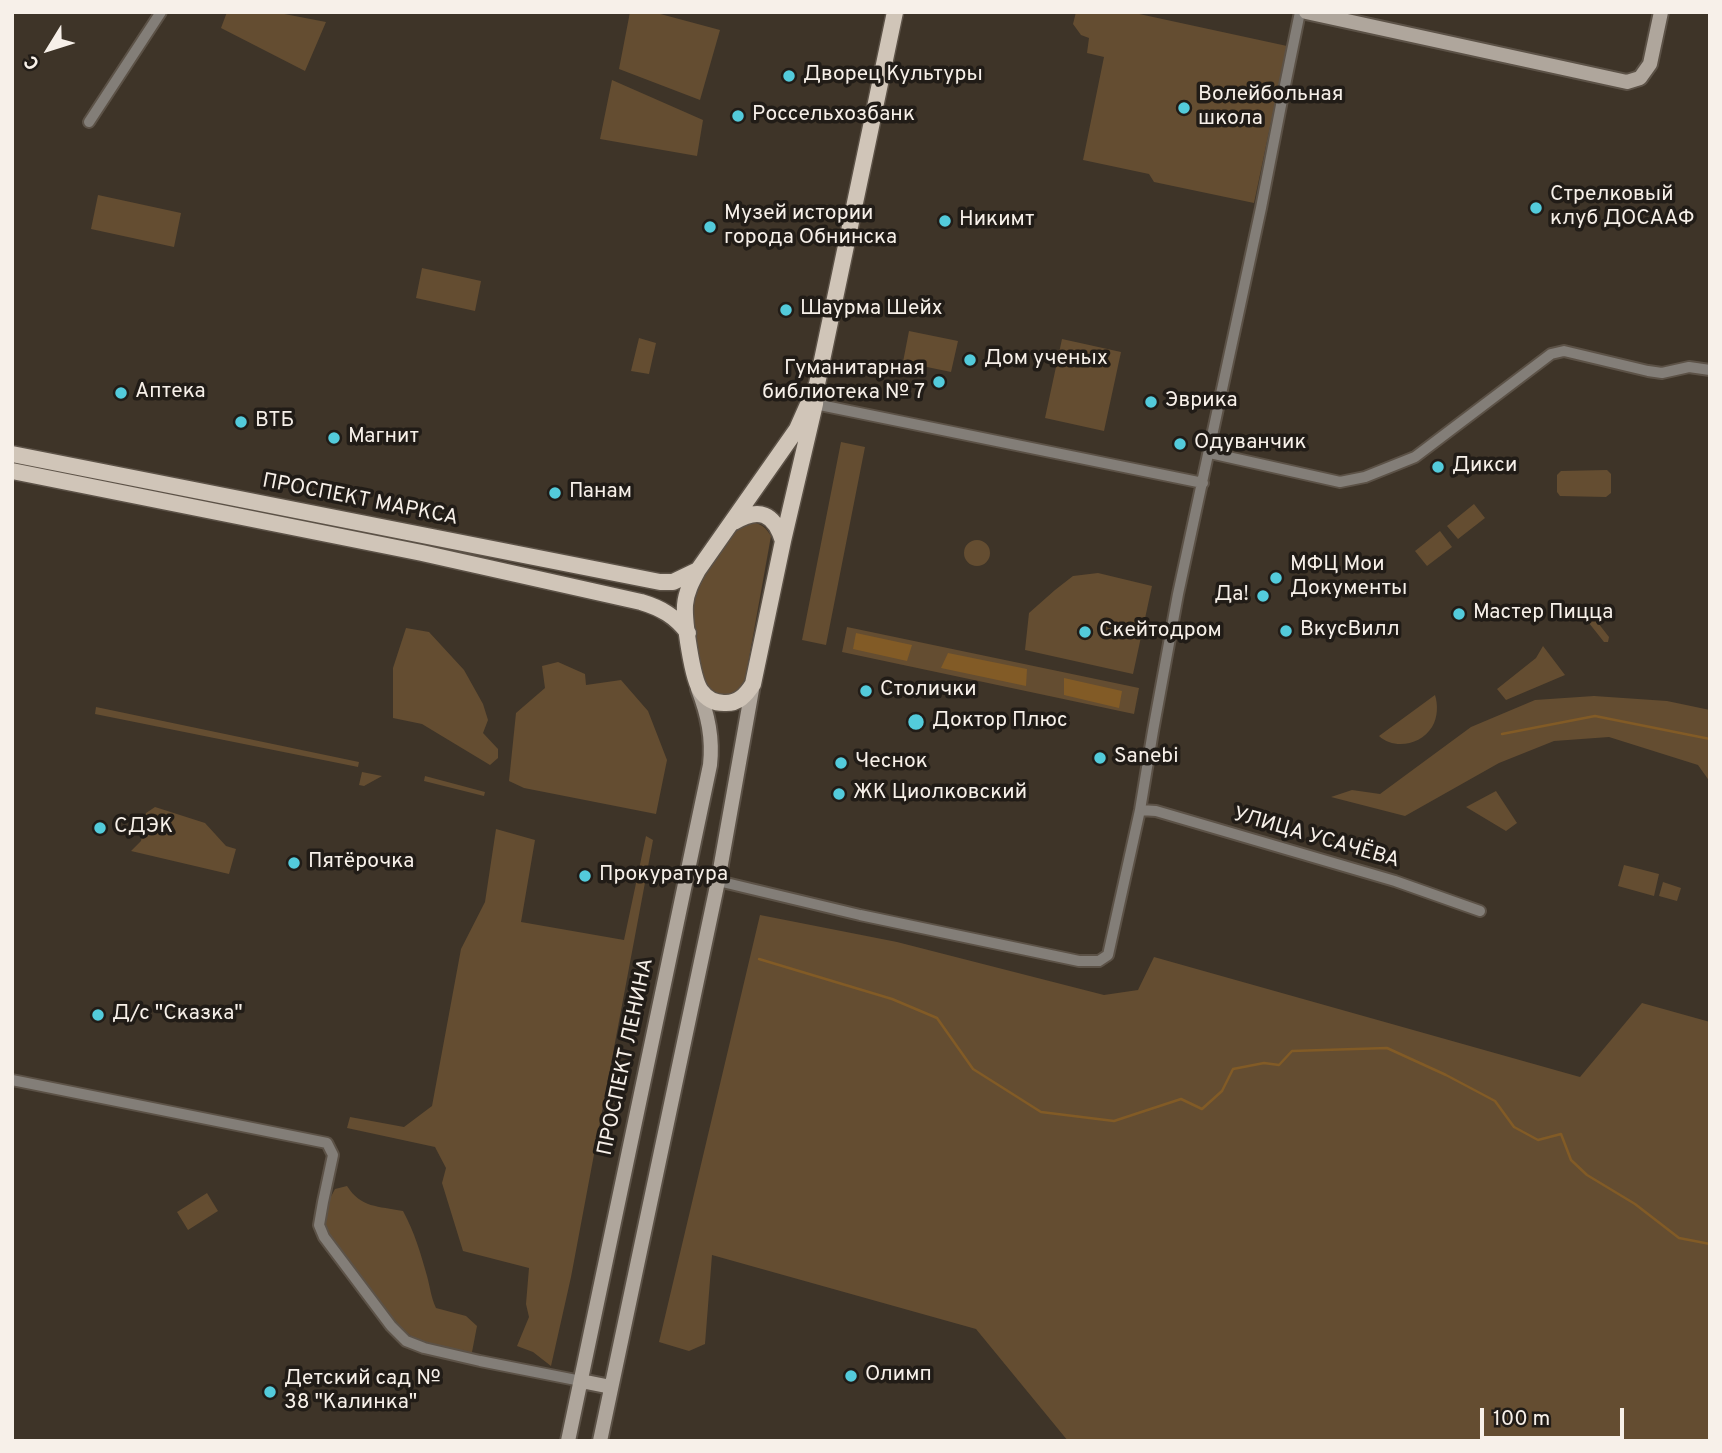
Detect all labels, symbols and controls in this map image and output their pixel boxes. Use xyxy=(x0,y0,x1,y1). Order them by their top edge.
north arrow xyxy=(14,14,84,84)
text: С xyxy=(19,50,46,74)
place label: Дворец Культуры xyxy=(803,63,983,89)
marker: Дворец Культуры xyxy=(781,68,797,84)
place label: Волейбольная школа xyxy=(1198,83,1343,133)
marker: Волейбольная школа xyxy=(1176,100,1192,116)
place label: Россельхозбанк xyxy=(752,103,915,129)
marker: Россельхозбанк xyxy=(730,108,746,124)
place label: Стрелковый клуб ДОСААФ xyxy=(1550,183,1694,233)
marker: Стрелковый клуб ДОСААФ xyxy=(1528,200,1544,216)
place label: Музей истории города Обнинска xyxy=(724,202,897,252)
place label: Никимт xyxy=(959,208,1034,234)
marker: Никимт xyxy=(937,213,953,229)
marker: Музей истории города Обнинска xyxy=(702,219,718,235)
place label: Шаурма Шейх xyxy=(800,297,943,323)
marker: Шаурма Шейх xyxy=(778,302,794,318)
place label: Дом ученых xyxy=(984,347,1108,373)
marker: Дом ученых xyxy=(962,352,978,368)
place label: Гуманитарная библиотека № 7 xyxy=(762,357,925,407)
marker: Гуманитарная библиотека № 7 xyxy=(931,374,947,390)
place label: Аптека xyxy=(135,380,206,406)
marker: Аптека xyxy=(113,385,129,401)
place label: Эврика xyxy=(1165,389,1238,415)
marker: Эврика xyxy=(1143,394,1159,410)
place label: ВТБ xyxy=(255,409,294,435)
marker: ВТБ xyxy=(233,414,249,430)
place label: Магнит xyxy=(348,425,419,451)
marker: Магнит xyxy=(326,430,342,446)
place label: Одуванчик xyxy=(1194,431,1306,457)
marker: Одуванчик xyxy=(1172,436,1188,452)
place label: Дикси xyxy=(1452,454,1517,480)
marker: Дикси xyxy=(1430,459,1446,475)
street label: ПРОСПЕКТ МАРКСА xyxy=(260,470,460,532)
place label: Панам xyxy=(569,480,632,506)
marker: Панам xyxy=(547,485,563,501)
place label: МФЦ Мои Документы xyxy=(1290,553,1407,603)
marker: МФЦ Мои Документы xyxy=(1268,570,1284,586)
place label: Да! xyxy=(1214,583,1249,609)
marker: Да! xyxy=(1255,588,1271,604)
place label: Мастер Пицца xyxy=(1473,601,1613,627)
marker: Мастер Пицца xyxy=(1451,606,1467,622)
place label: ВкусВилл xyxy=(1300,618,1400,644)
place label: Скейтодром xyxy=(1099,619,1222,645)
marker: ВкусВилл xyxy=(1278,623,1294,639)
marker: Скейтодром xyxy=(1077,624,1093,640)
place label: Столички xyxy=(880,678,977,704)
marker: Столички xyxy=(858,683,874,699)
place label: Доктор Плюс xyxy=(932,709,1068,735)
marker: Доктор Плюс xyxy=(906,712,926,732)
place label: Sanebi xyxy=(1114,745,1178,771)
place label: Чеснок xyxy=(855,750,928,776)
marker: Sanebi xyxy=(1092,750,1108,766)
marker: Чеснок xyxy=(833,755,849,771)
place label: ЖК Циолковский xyxy=(853,781,1027,807)
marker: ЖК Циолковский xyxy=(831,786,847,802)
street label: УЛИЦА УСАЧЁВА xyxy=(1230,803,1402,875)
place label: СДЭК xyxy=(114,815,173,841)
marker: СДЭК xyxy=(92,820,108,836)
place label: Пятёрочка xyxy=(308,850,414,876)
marker: Пятёрочка xyxy=(286,855,302,871)
place label: Прокуратура xyxy=(599,863,728,889)
marker: Прокуратура xyxy=(577,868,593,884)
street label: ПРОСПЕКТ ЛЕНИНА xyxy=(594,956,660,1158)
place label: Д/с "Сказка" xyxy=(112,1002,243,1028)
marker: Д/с "Сказка" xyxy=(90,1007,106,1023)
place label: Олимп xyxy=(865,1363,932,1389)
place label: Детский сад № 38 "Калинка" xyxy=(284,1367,441,1417)
marker: Олимп xyxy=(843,1368,859,1384)
marker: Детский сад № 38 "Калинка" xyxy=(262,1384,278,1400)
scale bar xyxy=(1484,1394,1628,1438)
text: 100 m xyxy=(1493,1406,1550,1433)

